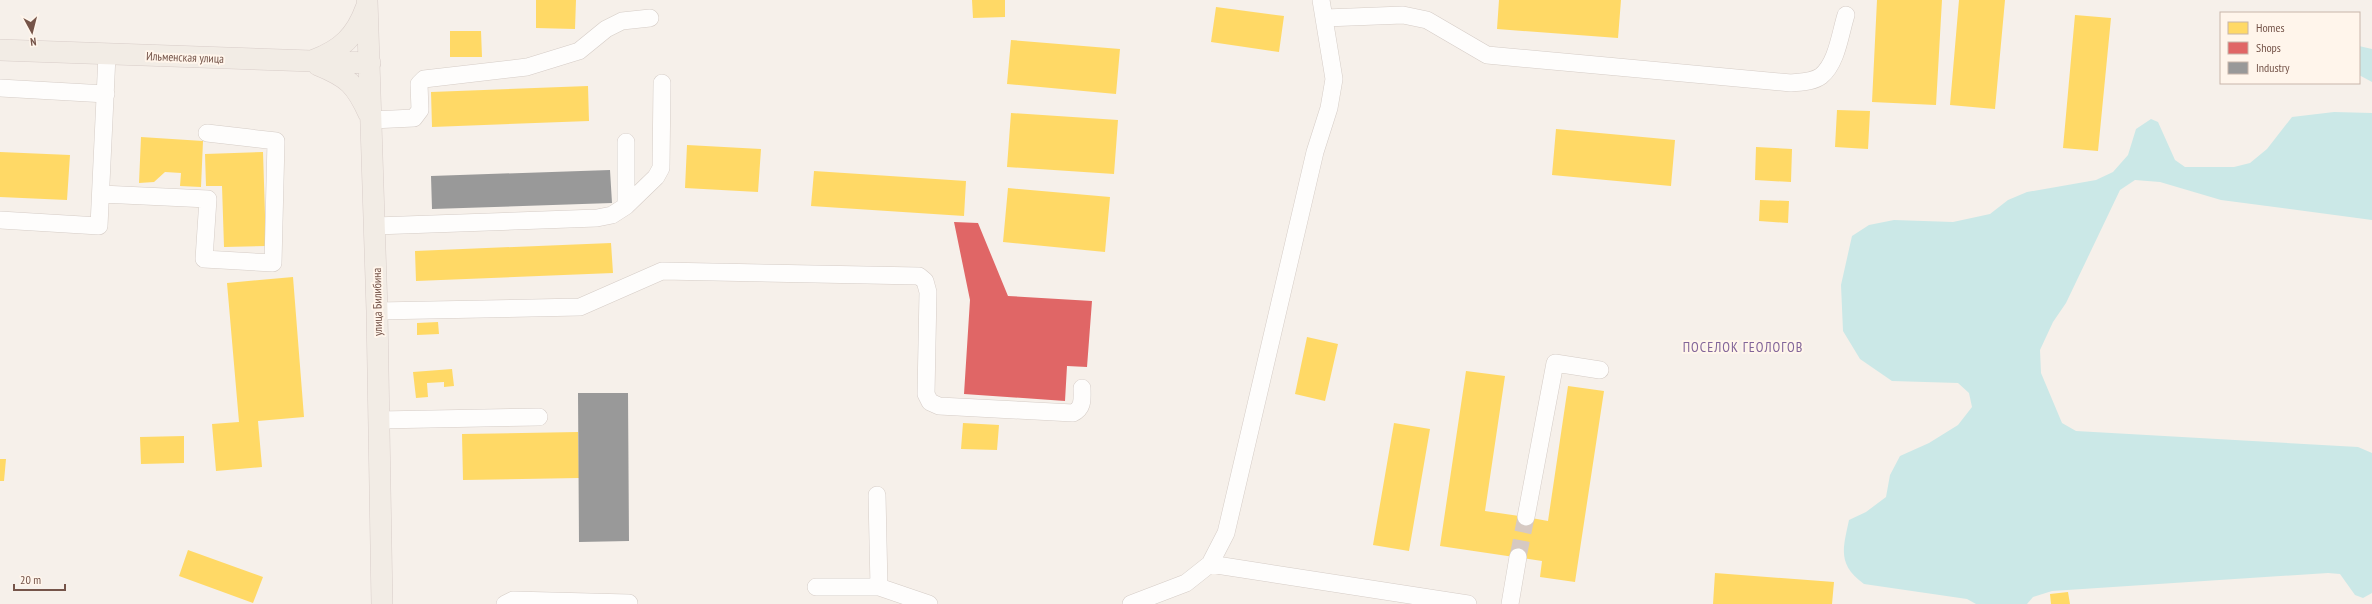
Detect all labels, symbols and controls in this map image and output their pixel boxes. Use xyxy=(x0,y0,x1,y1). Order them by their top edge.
north arrow xyxy=(12,12,52,52)
legend xyxy=(2220,12,2360,84)
text: Homes xyxy=(2256,20,2284,35)
text: N xyxy=(29,35,37,49)
text: Shops xyxy=(2256,40,2281,55)
street label: Ильменская улица xyxy=(146,48,224,66)
text: Industry xyxy=(2256,60,2290,75)
street label: улица Билибина xyxy=(369,267,385,336)
district label: ПОСЕЛОК ГЕОЛОГОВ xyxy=(1683,338,1803,356)
scale bar xyxy=(14,566,65,592)
text: 20 m xyxy=(20,572,41,587)

